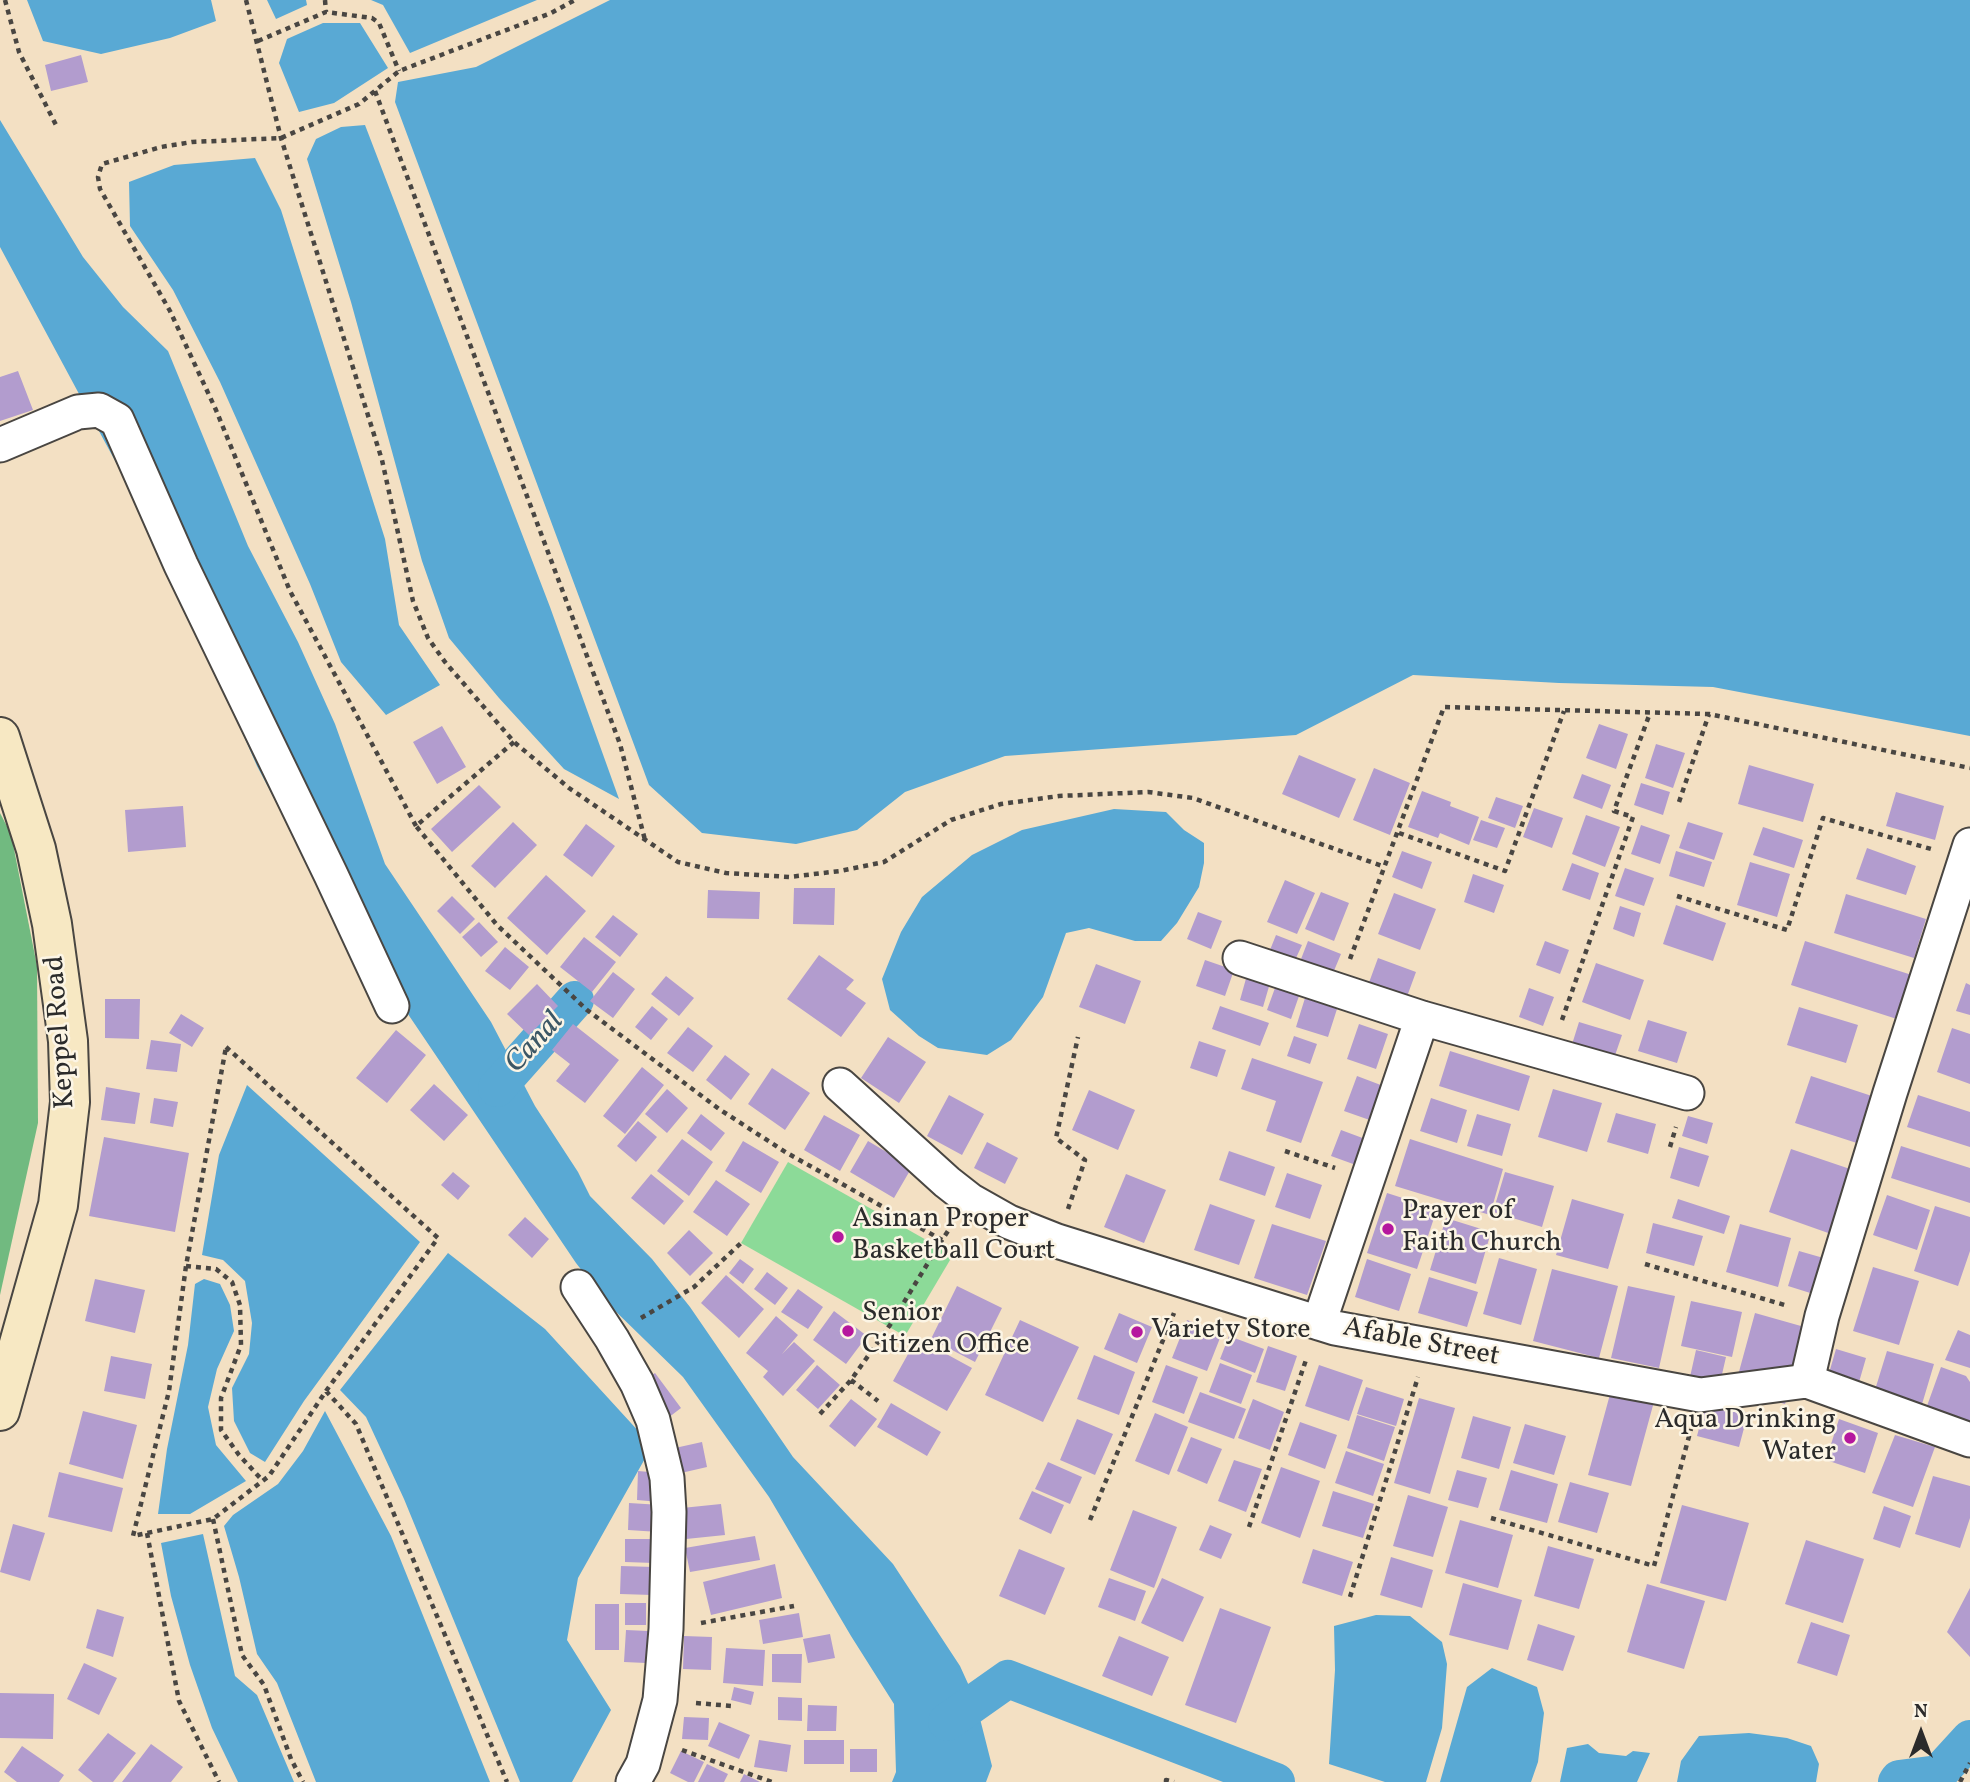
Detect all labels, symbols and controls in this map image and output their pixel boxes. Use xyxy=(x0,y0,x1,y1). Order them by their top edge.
street label: Keppel Road xyxy=(40,954,84,1110)
water label: Canal xyxy=(499,1006,573,1082)
place label: Prayer of Faith Church xyxy=(1402,1196,1562,1262)
place label: Asinan Proper Basketball Court xyxy=(852,1204,1055,1270)
marker: Prayer of Faith Church xyxy=(1380,1221,1396,1237)
marker: Asinan Proper Basketball Court xyxy=(830,1229,846,1245)
place label: Senior Citizen Office xyxy=(862,1298,1029,1364)
street label: Afable Street xyxy=(1340,1312,1502,1376)
place label: Variety Store xyxy=(1151,1315,1311,1349)
marker: Senior Citizen Office xyxy=(840,1323,856,1339)
marker: Variety Store xyxy=(1129,1324,1145,1340)
place label: Aqua Drinking Water xyxy=(1654,1405,1836,1471)
marker: Aqua Drinking Water xyxy=(1842,1430,1858,1446)
north arrow xyxy=(1886,1698,1956,1768)
text: N xyxy=(1914,1699,1928,1725)

